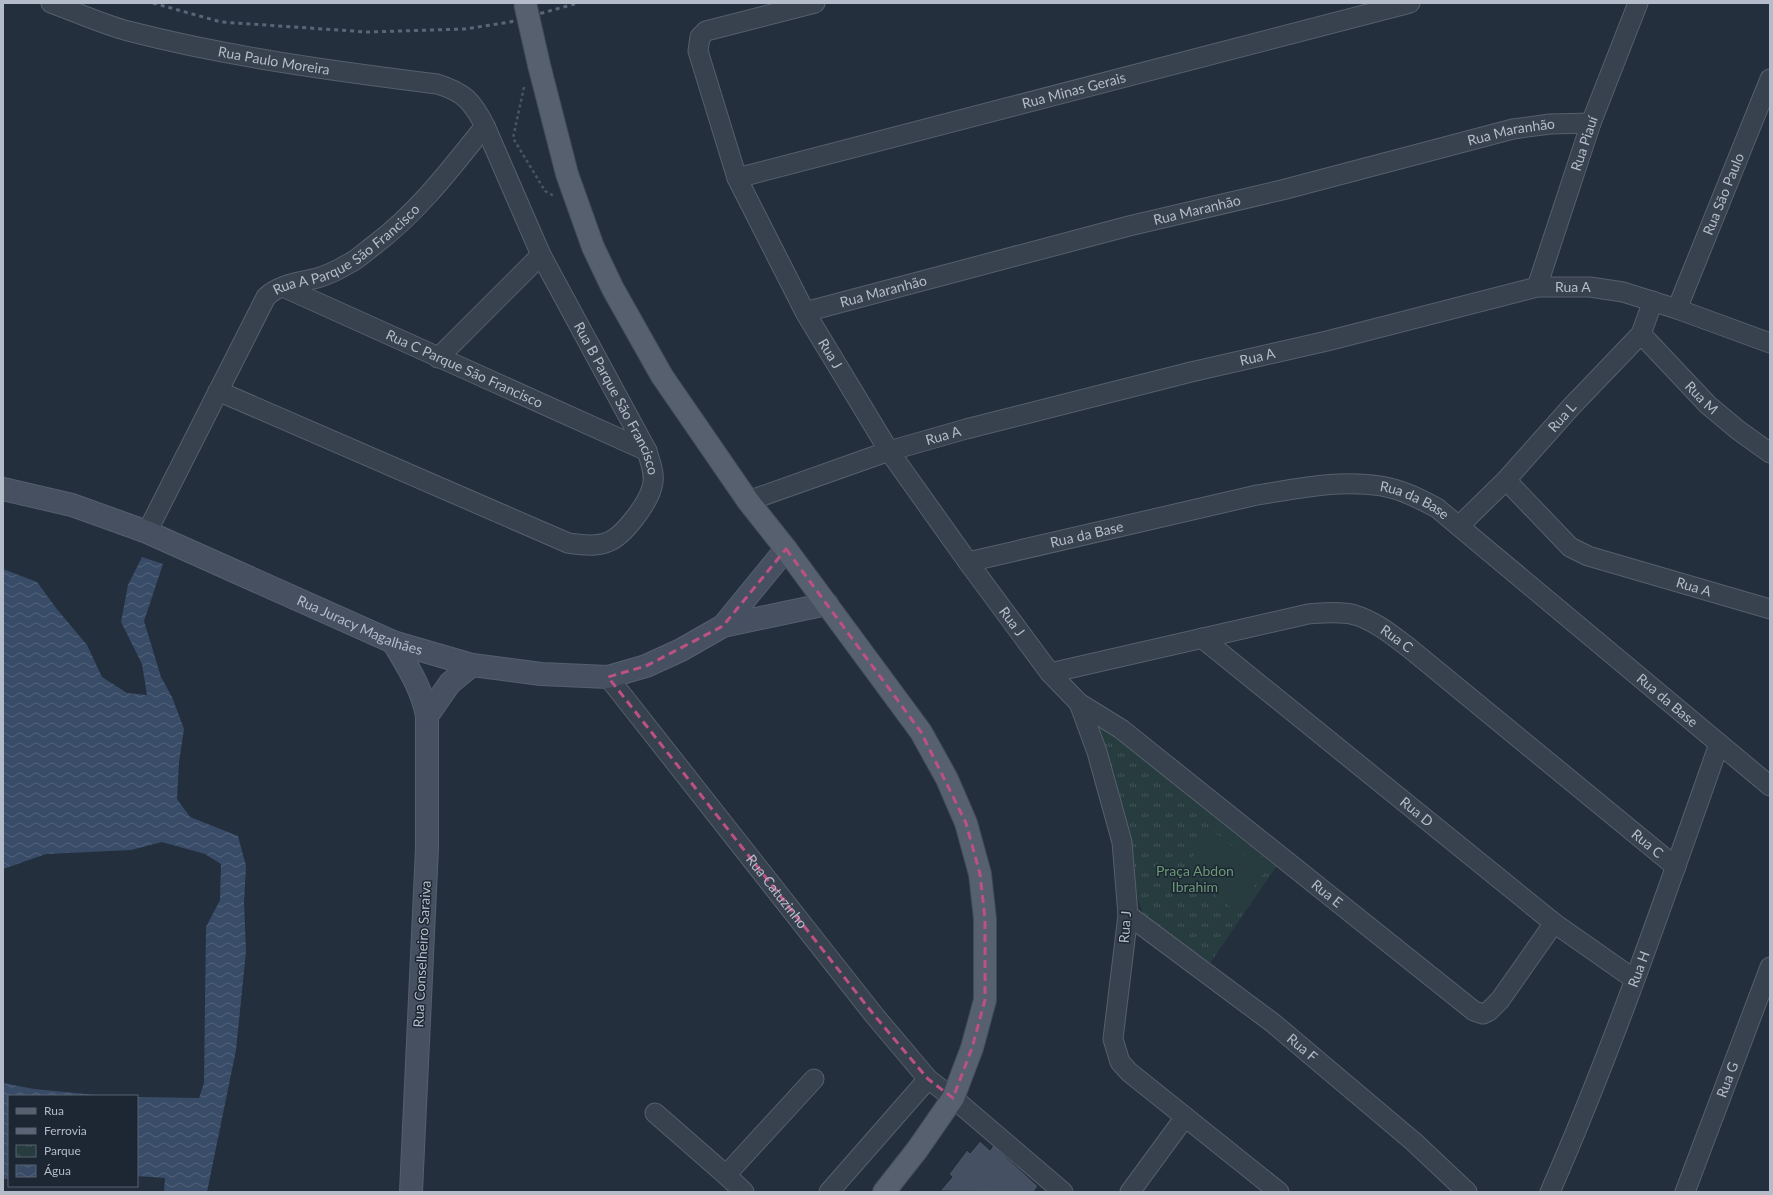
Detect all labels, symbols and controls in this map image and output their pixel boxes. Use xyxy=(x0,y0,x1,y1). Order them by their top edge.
street label: Rua Paulo Moreira xyxy=(217,42,331,78)
street label: Rua Minas Gerais xyxy=(1020,68,1127,112)
street label: Rua Piauí xyxy=(1567,113,1601,173)
street label: Rua Maranhão xyxy=(1465,115,1555,149)
street label: Rua São Paulo xyxy=(1699,150,1747,237)
street label: Rua Maranhão xyxy=(1151,191,1242,228)
street label: Rua A Parque São Francisco xyxy=(270,200,423,298)
street label: Rua Maranhão xyxy=(838,271,928,310)
street label: Rua A xyxy=(1555,278,1591,295)
street label: Rua B Parque São Francisco xyxy=(571,319,662,476)
street label: Rua C Parque São Francisco xyxy=(384,326,546,411)
street label: Rua J xyxy=(815,335,846,372)
street label: Rua A xyxy=(1238,344,1277,369)
street label: Rua M xyxy=(1682,377,1722,418)
street label: Rua L xyxy=(1544,398,1579,435)
street label: Rua A xyxy=(924,422,963,448)
street label: Rua da Base xyxy=(1379,477,1453,523)
street label: Rua da Base xyxy=(1048,517,1125,551)
street label: Rua A xyxy=(1674,573,1714,600)
street label: Rua Juracy Magalhães xyxy=(294,591,425,658)
street label: Rua J xyxy=(996,603,1029,639)
street label: Rua C xyxy=(1378,621,1417,656)
street label: Rua da Base xyxy=(1634,669,1702,730)
street label: Rua D xyxy=(1397,793,1437,830)
street label: Rua C xyxy=(1628,825,1668,862)
street label: Rua Catuzinho xyxy=(743,851,812,932)
park label: Praça Abdon Ibrahim xyxy=(1156,862,1234,895)
street label: Rua E xyxy=(1308,876,1346,911)
street label: Rua Conselheiro Saraiva xyxy=(409,880,434,1028)
street label: Rua J xyxy=(1115,910,1134,944)
street label: Rua H xyxy=(1624,948,1653,989)
street label: Rua F xyxy=(1284,1030,1321,1065)
street label: Rua G xyxy=(1712,1059,1741,1100)
legend xyxy=(8,1095,138,1187)
text: Rua xyxy=(44,1103,64,1118)
text: Ferrovia xyxy=(44,1123,87,1138)
text: Parque xyxy=(44,1143,81,1158)
text: Água xyxy=(44,1163,71,1178)

